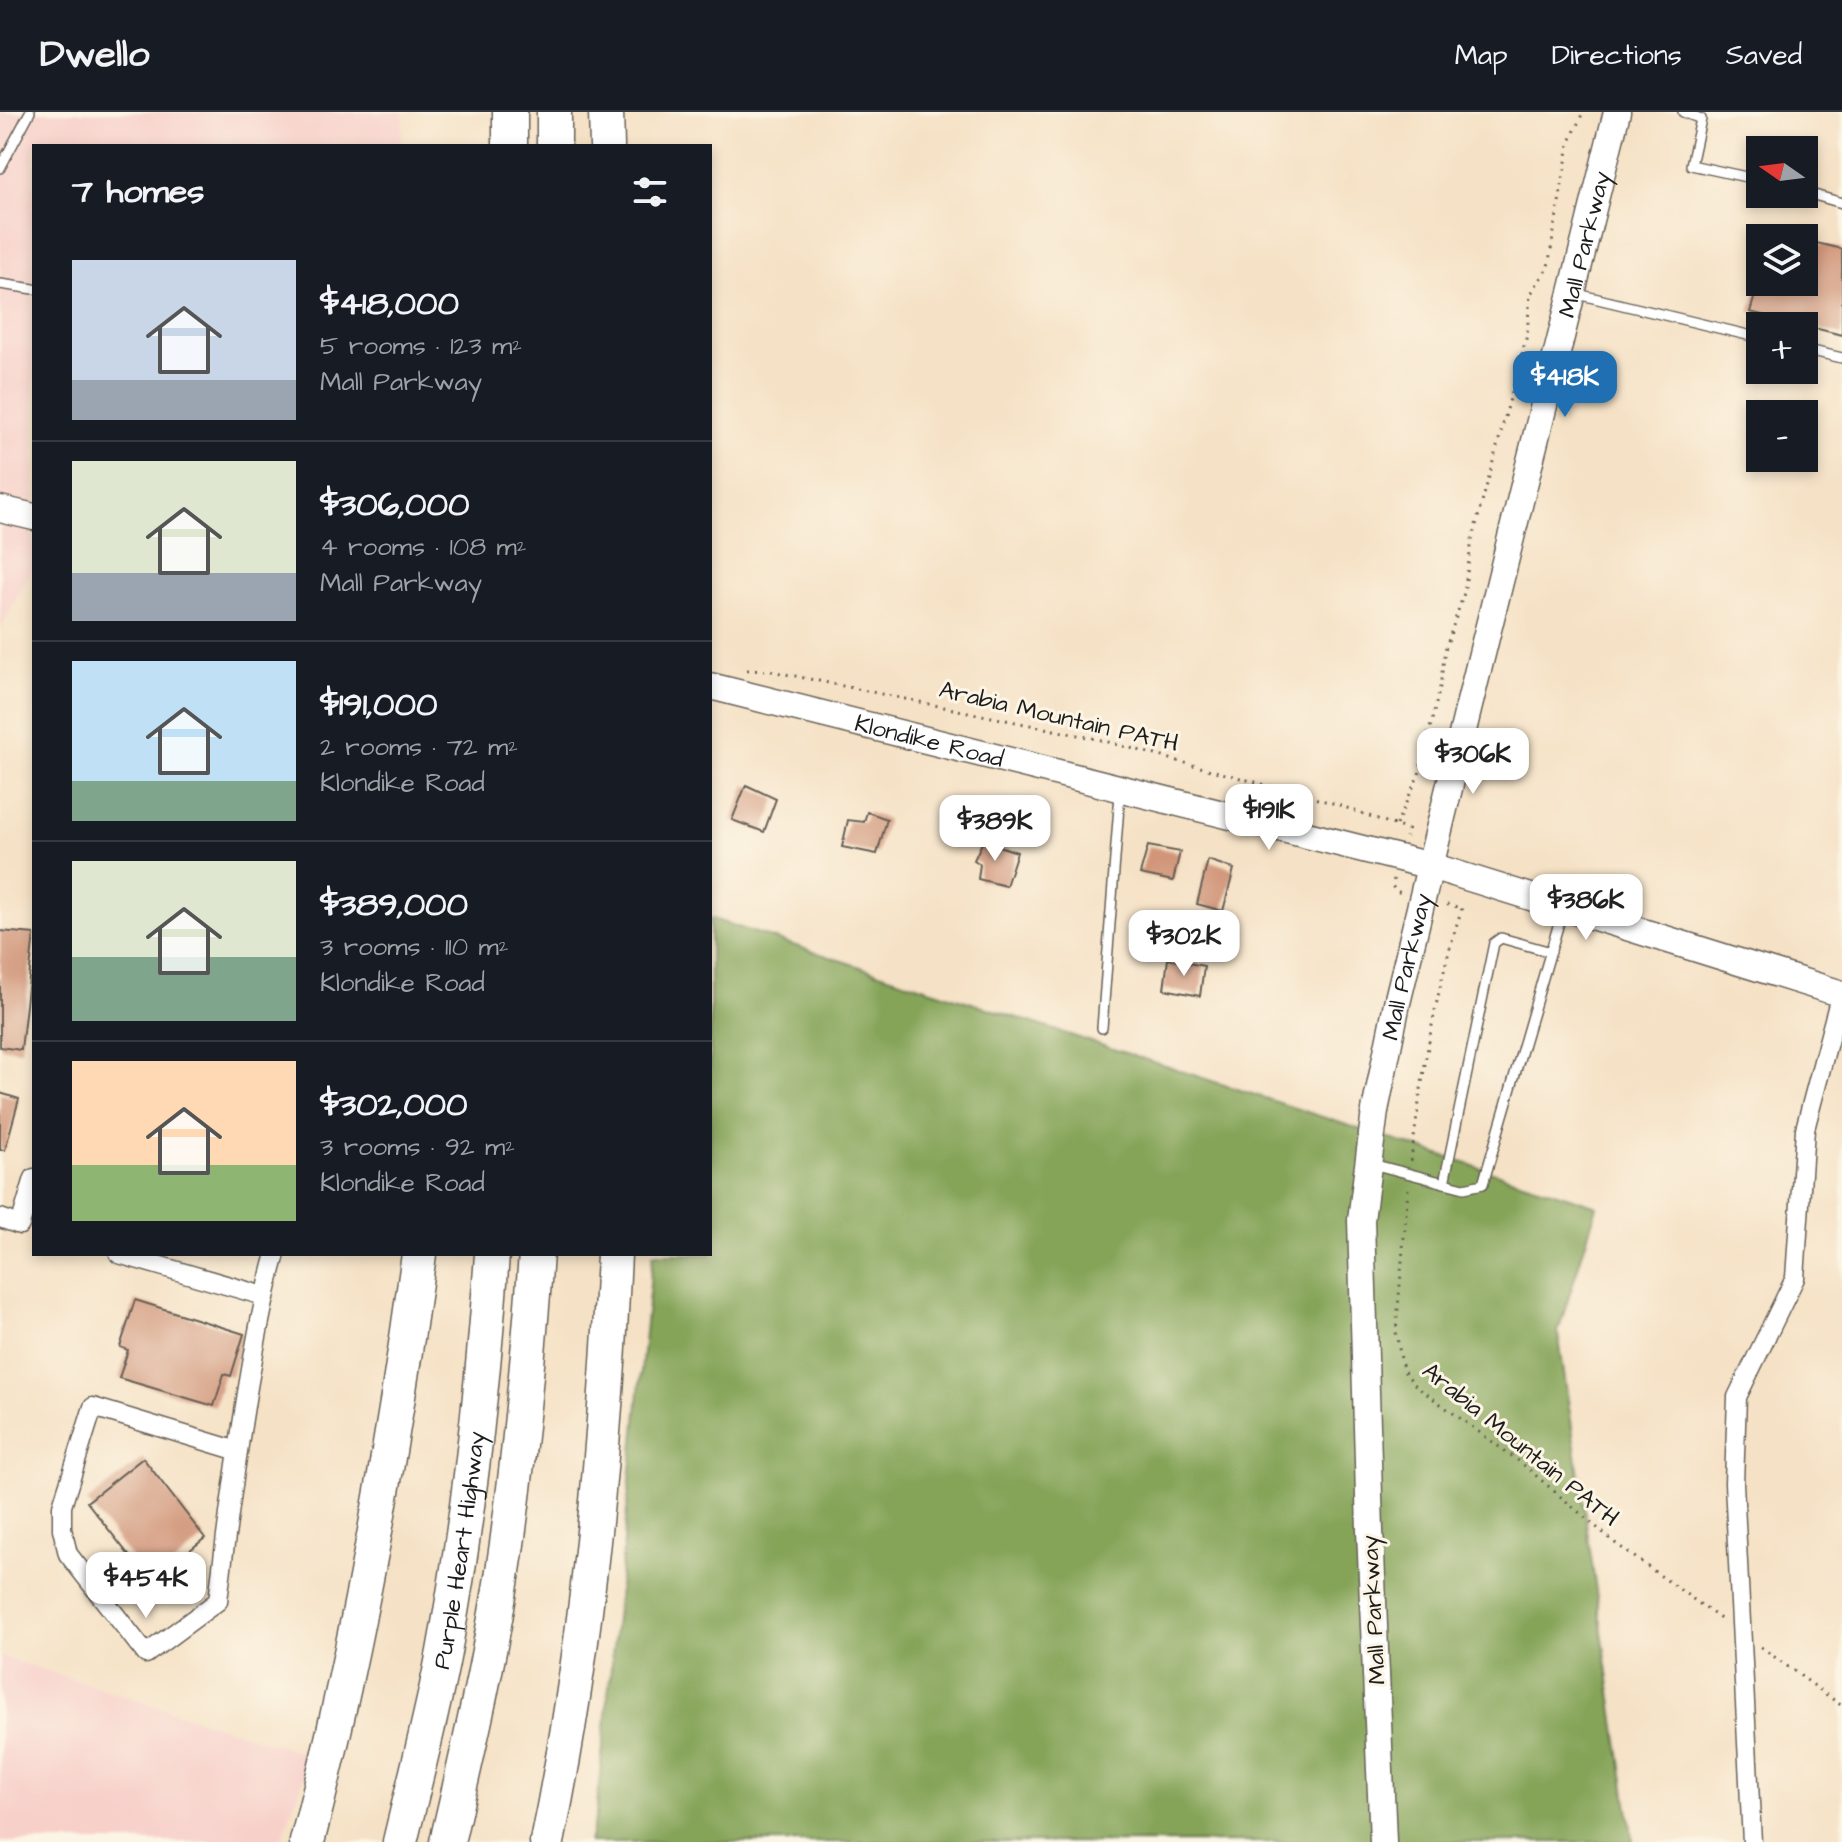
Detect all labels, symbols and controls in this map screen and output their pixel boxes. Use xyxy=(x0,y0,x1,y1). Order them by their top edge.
text: Dwello xyxy=(40,29,149,81)
text: Map xyxy=(1455,36,1508,75)
text: Directions xyxy=(1552,36,1682,75)
text: Saved xyxy=(1726,36,1802,75)
north arrow xyxy=(1746,136,1818,208)
map controls xyxy=(1746,136,1818,472)
text: 7 homes xyxy=(72,168,204,216)
street label: Mall Parkway xyxy=(1550,168,1621,321)
icon: filters xyxy=(628,170,672,214)
button: layers xyxy=(1746,224,1818,296)
text: $418,000 xyxy=(320,280,459,328)
icon: home xyxy=(136,292,232,388)
button: + xyxy=(1746,312,1818,384)
text: 5 rooms · 123 m² xyxy=(320,328,522,364)
pin: $418K xyxy=(1509,351,1621,419)
text: $418K xyxy=(1531,359,1599,395)
text: Mall Parkway xyxy=(320,364,482,400)
button: − xyxy=(1746,400,1818,472)
text: $306,000 xyxy=(320,481,469,529)
icon: home xyxy=(136,493,232,589)
text: 4 rooms · 108 m² xyxy=(320,529,526,565)
text: Mall Parkway xyxy=(320,565,482,601)
street label: Arabia Mountain PATH xyxy=(936,673,1182,761)
text: $191,000 xyxy=(320,681,437,729)
icon: home xyxy=(136,693,232,789)
street label: Klondike Road xyxy=(851,707,1007,777)
pin: $306K xyxy=(1417,728,1529,796)
text: 2 rooms · 72 m² xyxy=(320,729,518,765)
text: $306K xyxy=(1435,736,1511,772)
text: Klondike Road xyxy=(320,765,485,801)
pin: $191K xyxy=(1213,784,1325,852)
text: $191K xyxy=(1243,792,1295,828)
pin: $389K xyxy=(939,795,1051,863)
text: $389K xyxy=(957,803,1033,839)
pin: $386K xyxy=(1530,874,1642,942)
text: $389,000 xyxy=(320,881,468,929)
text: $386K xyxy=(1548,882,1624,918)
street label: Mall Parkway xyxy=(1374,890,1442,1043)
icon: home xyxy=(136,893,232,989)
pin: $302K xyxy=(1128,910,1240,978)
text: $302K xyxy=(1147,918,1221,954)
text: 3 rooms · 110 m² xyxy=(320,929,508,965)
text: Klondike Road xyxy=(320,965,485,1001)
text: $302,000 xyxy=(320,1081,468,1129)
icon: home xyxy=(136,1093,232,1189)
text: 3 rooms · 92 m² xyxy=(320,1129,515,1165)
text: Klondike Road xyxy=(320,1165,485,1201)
street label: Arabia Mountain PATH xyxy=(1415,1355,1626,1535)
street label: Purple Heart Highway xyxy=(425,1430,495,1672)
street label: Mall Parkway xyxy=(1353,1534,1396,1685)
pin: $454K xyxy=(90,1552,202,1620)
text: $454K xyxy=(104,1560,188,1596)

